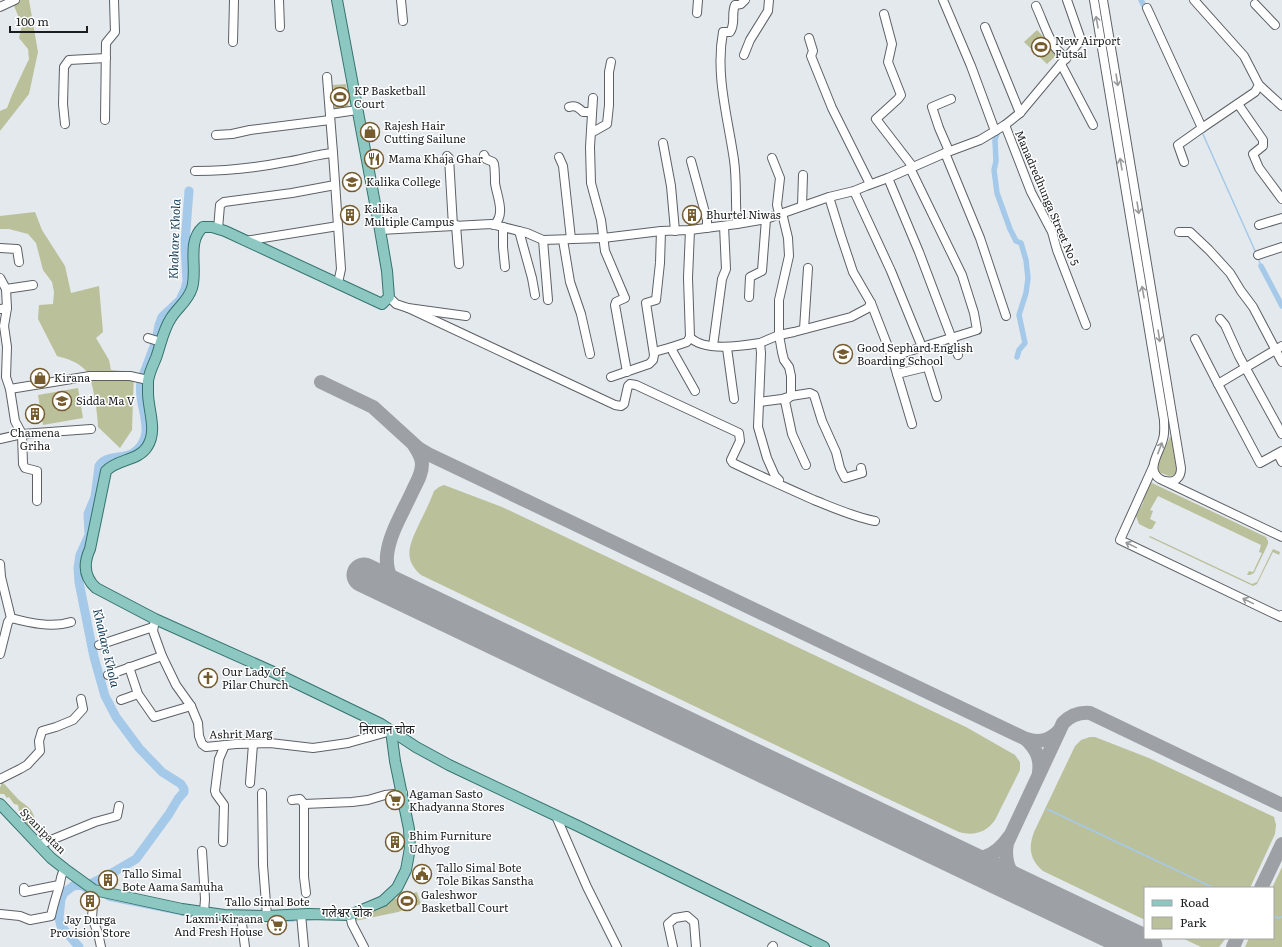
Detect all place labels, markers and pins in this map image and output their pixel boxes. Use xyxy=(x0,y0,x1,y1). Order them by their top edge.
place label: New Airport Futsal xyxy=(1055,32,1121,61)
sports icon: New Airport Futsal xyxy=(1030,36,1052,58)
place label: KP Basketball Court xyxy=(354,82,426,111)
sports icon: KP Basketball Court xyxy=(329,86,351,108)
place label: Rajesh Hair Cutting Sailune xyxy=(384,117,466,146)
shop icon: Rajesh Hair Cutting Sailune xyxy=(359,121,381,143)
restaurant icon: Mama Khaja Ghar xyxy=(363,148,385,170)
place label: Mama Khaja Ghar xyxy=(388,150,483,166)
school or university icon: Kalika College xyxy=(341,171,363,193)
place label: Kalika College xyxy=(366,173,441,189)
place label: Kalika Multiple Campus xyxy=(364,200,454,229)
building icon: Kalika Multiple Campus xyxy=(339,204,361,226)
building icon: Bhurtel Niwas xyxy=(681,204,703,226)
place label: Bhurtel Niwas xyxy=(706,206,781,222)
place label: Good Sephard English Boarding School xyxy=(857,339,973,368)
school or university icon: Good Sephard English Boarding School xyxy=(832,343,854,365)
shop icon: Kirana xyxy=(29,367,51,389)
place label: Kirana xyxy=(54,369,90,385)
school or university icon: Sidda Ma V xyxy=(51,390,73,412)
place label: Sidda Ma V xyxy=(76,392,135,408)
building icon: Chamena Griha xyxy=(24,403,46,425)
place label: Chamena Griha xyxy=(10,424,60,453)
place label: Our Lady Of Pilar Church xyxy=(222,663,289,692)
church icon: Our Lady Of Pilar Church xyxy=(197,667,219,689)
place label: Agaman Sasto Khadyanna Stores xyxy=(409,785,504,814)
supermarket icon: Agaman Sasto Khadyanna Stores xyxy=(384,789,406,811)
place label: Bhim Furniture Udhyog xyxy=(409,827,492,856)
building icon: Bhim Furniture Udhyog xyxy=(384,831,406,853)
place label: Tallo Simal Bote Tole Bikas Sanstha xyxy=(436,859,534,888)
public building icon: Tallo Simal Bote Tole Bikas Sanstha xyxy=(411,863,433,885)
place label: Tallo Simal Bote Aama Samuha xyxy=(122,865,223,894)
building icon: Tallo Simal Bote Aama Samuha xyxy=(97,869,119,891)
place label: Galeshwor Basketball Court xyxy=(421,886,509,915)
building icon: Jay Durga Provision Store xyxy=(79,890,101,912)
sports icon: Galeshwor Basketball Court xyxy=(396,890,418,912)
place label: Laxmi Kiraana And Fresh House xyxy=(174,910,263,939)
place label: Jay Durga Provision Store xyxy=(50,911,131,940)
supermarket icon: Laxmi Kiraana And Fresh House xyxy=(266,914,288,936)

